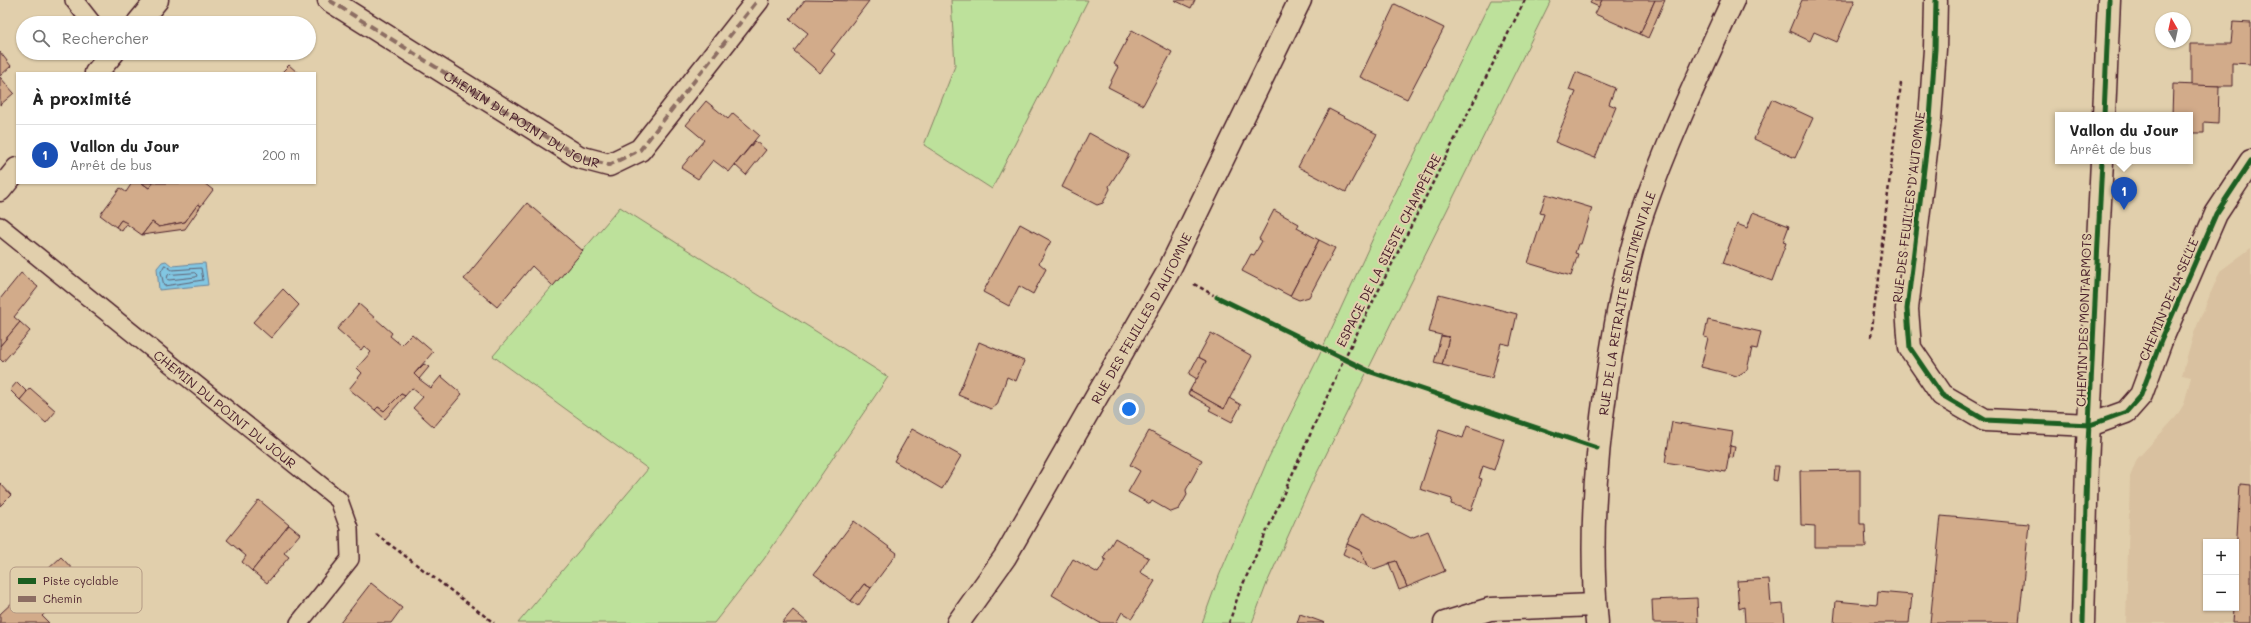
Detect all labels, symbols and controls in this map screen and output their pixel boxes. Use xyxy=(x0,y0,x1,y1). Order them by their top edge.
north arrow xyxy=(2155,12,2191,48)
search box xyxy=(16,16,316,60)
icon: search xyxy=(30,27,52,49)
text: Rechercher xyxy=(62,28,149,48)
street label: CHEMIN DU POINT DU JOUR xyxy=(441,66,602,171)
text: À proximité xyxy=(32,87,131,109)
street label: RUE DES FEUILLES D'AUTOMNE xyxy=(1888,110,1928,304)
popup xyxy=(2055,112,2193,164)
text: Vallon du Jour xyxy=(2069,120,2179,140)
text: Vallon du Jour xyxy=(70,136,179,156)
text: Arrêt de bus xyxy=(2069,140,2152,157)
text: 1 xyxy=(42,146,48,163)
text: 200 m xyxy=(262,146,300,163)
street label: ESPACE DE LA SIESTE CHAMPÊTRE xyxy=(1332,151,1444,349)
text: Arrêt de bus xyxy=(70,156,152,173)
pin: 1 xyxy=(2111,177,2137,210)
street label: RUE DE LA RETRAITE SENTIMENTALE xyxy=(1594,188,1658,416)
street label: RUE DES FEUILLES D'AUTOMNE xyxy=(1086,230,1194,406)
street label: CHEMIN DES MONTARMOTS xyxy=(2071,233,2095,407)
street label: CHEMIN DE LA SELLE xyxy=(2134,235,2202,363)
street label: CHEMIN DU POINT DU JOUR xyxy=(151,345,300,471)
your location xyxy=(1119,399,1139,419)
map controls xyxy=(2203,539,2239,611)
button: + xyxy=(2203,539,2239,575)
legend xyxy=(10,567,142,613)
text: Piste cyclable xyxy=(43,573,119,588)
button: − xyxy=(2203,575,2239,611)
text: Chemin xyxy=(43,591,82,606)

